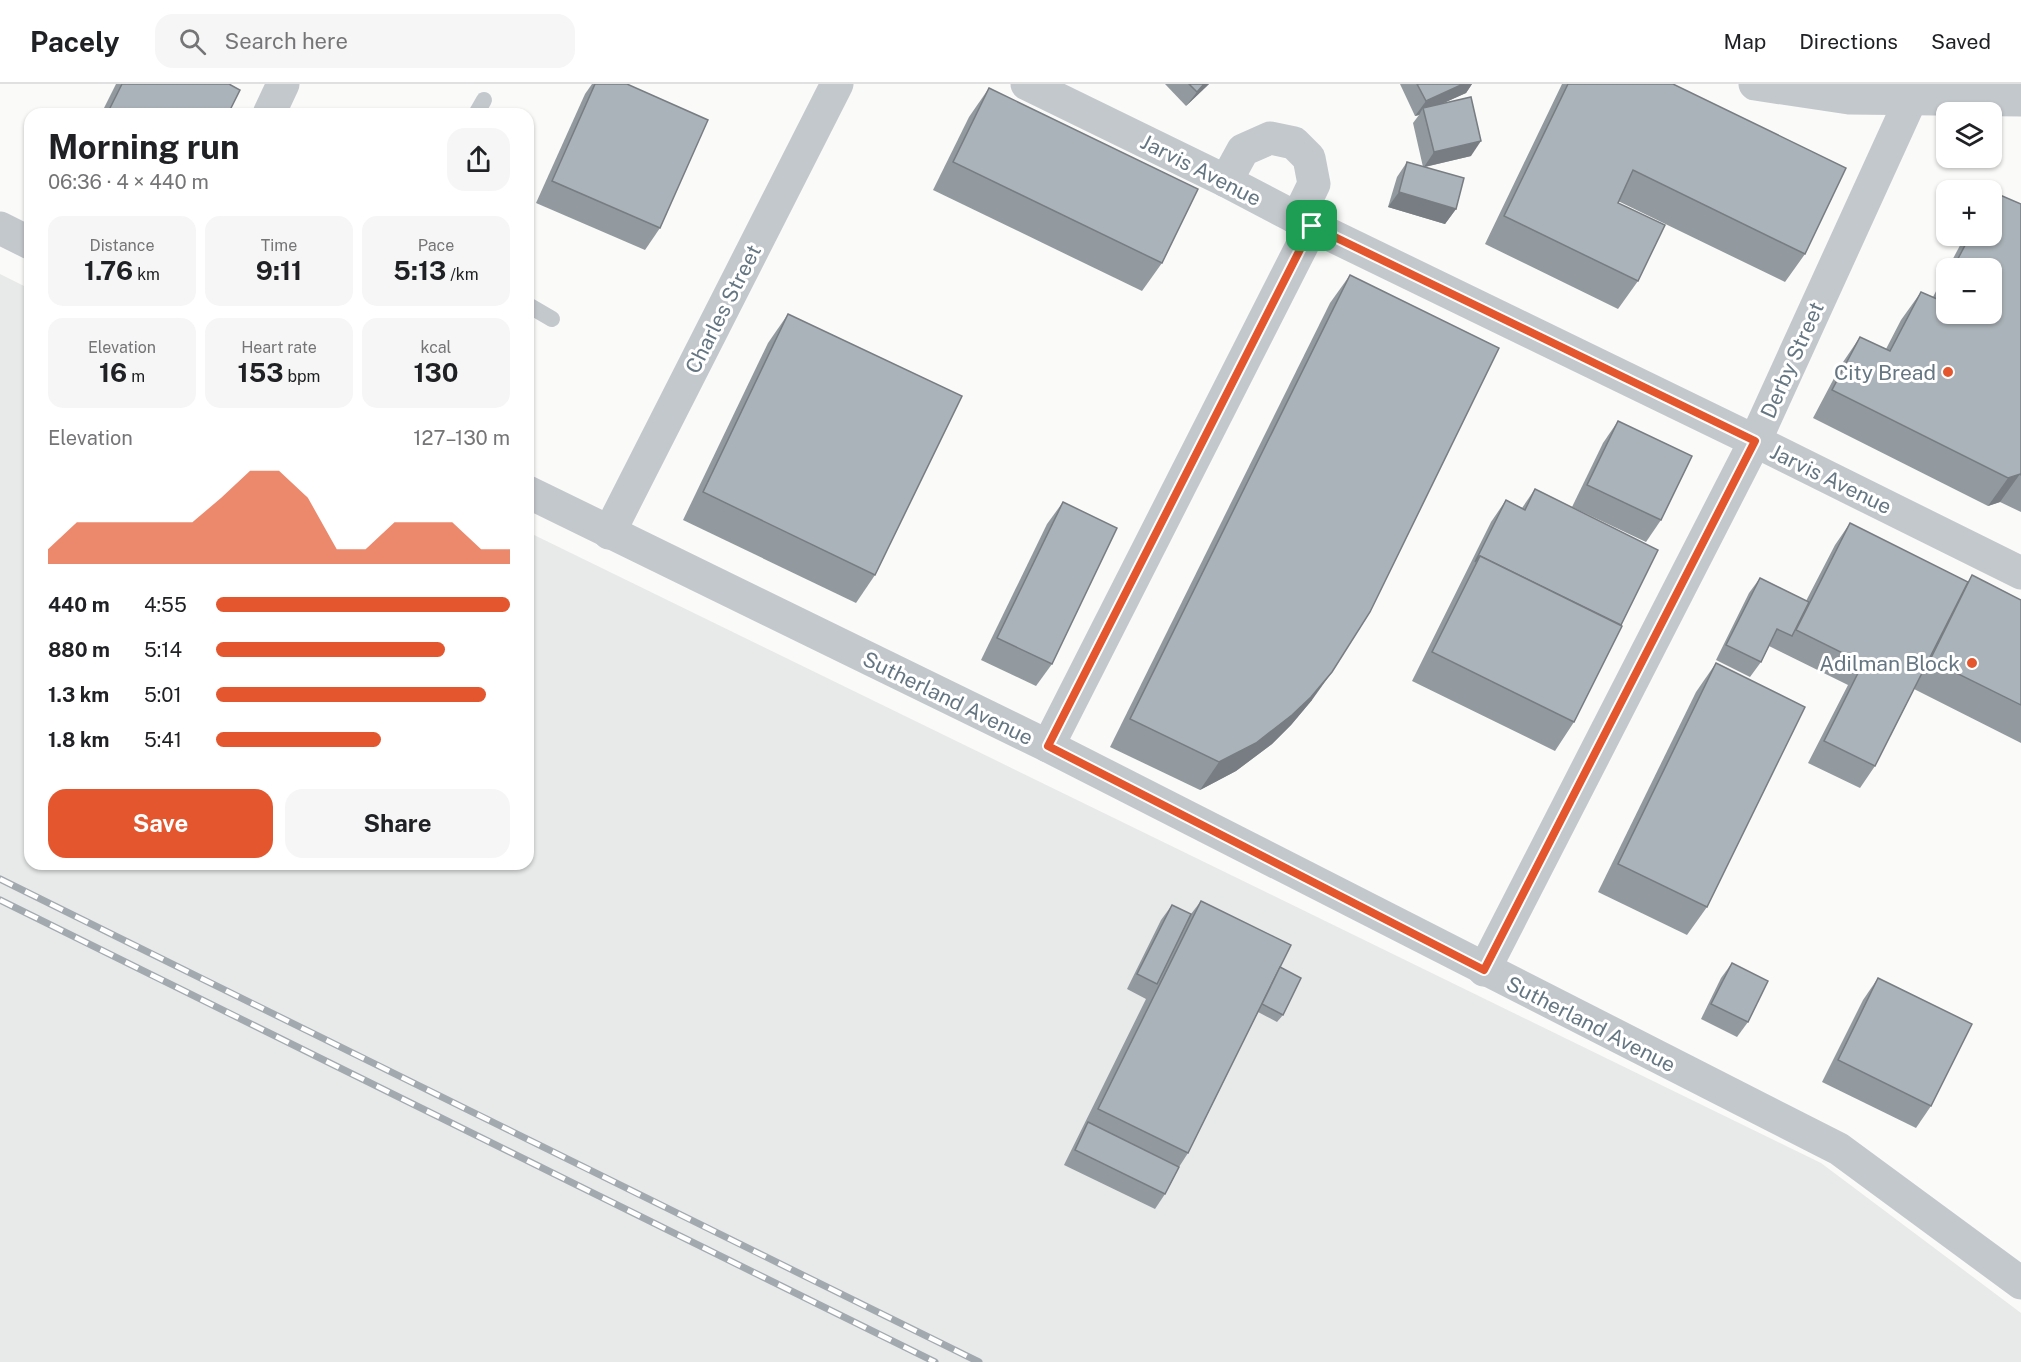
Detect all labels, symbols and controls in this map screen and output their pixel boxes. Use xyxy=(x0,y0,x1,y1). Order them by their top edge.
search box xyxy=(155,14,575,68)
text: Pacely xyxy=(30,25,119,58)
icon: search xyxy=(176,25,209,58)
text: Search here xyxy=(224,28,348,54)
text: Map xyxy=(1724,29,1766,54)
text: Directions xyxy=(1799,29,1898,54)
text: Saved xyxy=(1931,29,1991,54)
map controls xyxy=(1936,102,2002,324)
button: layers xyxy=(1936,102,2002,168)
text: Morning run xyxy=(48,128,240,166)
button: share xyxy=(447,128,510,191)
street label: Jarvis Avenue xyxy=(1137,129,1265,211)
text: 06:36 · 4 × 440 m xyxy=(48,170,209,194)
button: + xyxy=(1936,180,2002,246)
pin xyxy=(1286,200,1337,251)
icon: arrive xyxy=(1295,209,1328,242)
text: Distance xyxy=(90,236,154,255)
text: Time xyxy=(261,236,297,255)
text: Pace xyxy=(418,236,454,255)
street label: Charles Street xyxy=(680,241,766,377)
text: 1.76 xyxy=(84,255,133,286)
text: 9:11 xyxy=(256,255,302,286)
text: 5:13 xyxy=(393,255,446,286)
button: − xyxy=(1936,258,2002,324)
text: km xyxy=(133,265,160,284)
text: /km xyxy=(446,265,479,284)
street label: Derby Street xyxy=(1755,298,1829,422)
text: Elevation xyxy=(88,338,156,357)
text: Heart rate xyxy=(241,338,317,357)
text: kcal xyxy=(421,338,451,357)
text: 16 xyxy=(99,357,127,388)
text: 153 xyxy=(238,357,284,388)
text: 130 xyxy=(413,357,459,388)
place label: City Bread xyxy=(1834,360,1936,385)
marker: City Bread xyxy=(1941,365,1955,379)
text: m xyxy=(127,367,145,386)
text: bpm xyxy=(284,367,320,386)
text: Elevation xyxy=(48,426,133,450)
text: 127–130 m xyxy=(413,426,510,450)
street label: Jarvis Avenue xyxy=(1766,439,1896,519)
text: 440 m xyxy=(48,593,110,617)
text: 4:55 xyxy=(144,593,187,617)
text: 880 m xyxy=(48,638,110,662)
text: 5:14 xyxy=(144,638,182,662)
street label: Sutherland Avenue xyxy=(859,646,1037,750)
place label: Adilman Block xyxy=(1819,651,1960,676)
marker: Adilman Block xyxy=(1965,656,1979,670)
text: 1.3 km xyxy=(48,683,109,707)
text: 5:01 xyxy=(144,683,182,707)
text: 1.8 km xyxy=(48,728,109,752)
text: 5:41 xyxy=(144,728,182,752)
button: Save xyxy=(48,789,273,858)
button: Share xyxy=(285,789,510,858)
street label: Sutherland Avenue xyxy=(1502,971,1680,1077)

